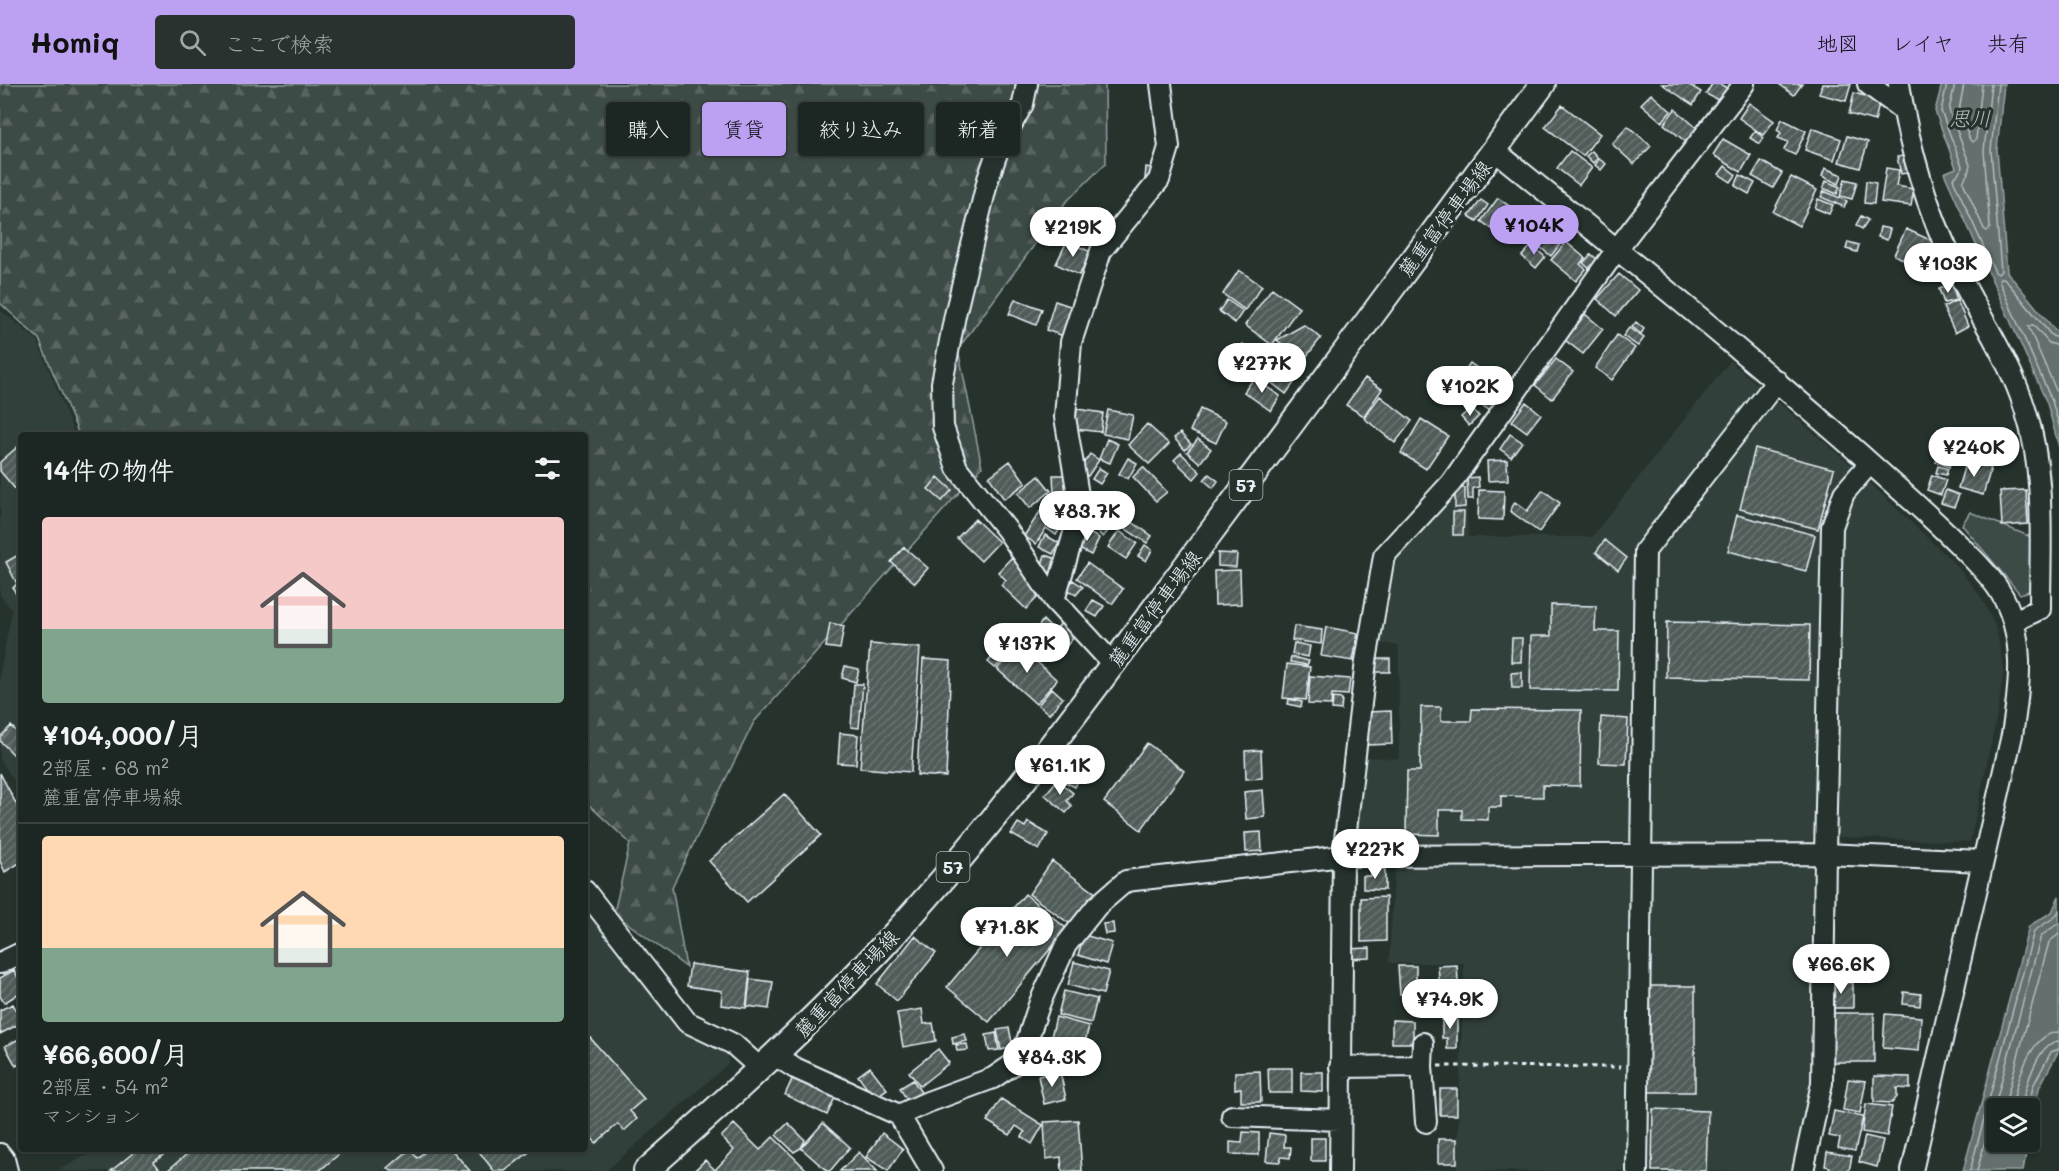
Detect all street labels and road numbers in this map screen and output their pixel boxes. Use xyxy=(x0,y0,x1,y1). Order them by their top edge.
street label: 麓重富停車場線 xyxy=(1391,154,1497,282)
road number: 57 xyxy=(1230,470,1262,500)
street label: 麓重富停車場線 xyxy=(1101,544,1207,672)
road number: 57 xyxy=(936,852,970,882)
street label: 麓重富停車場線 xyxy=(788,924,904,1042)

